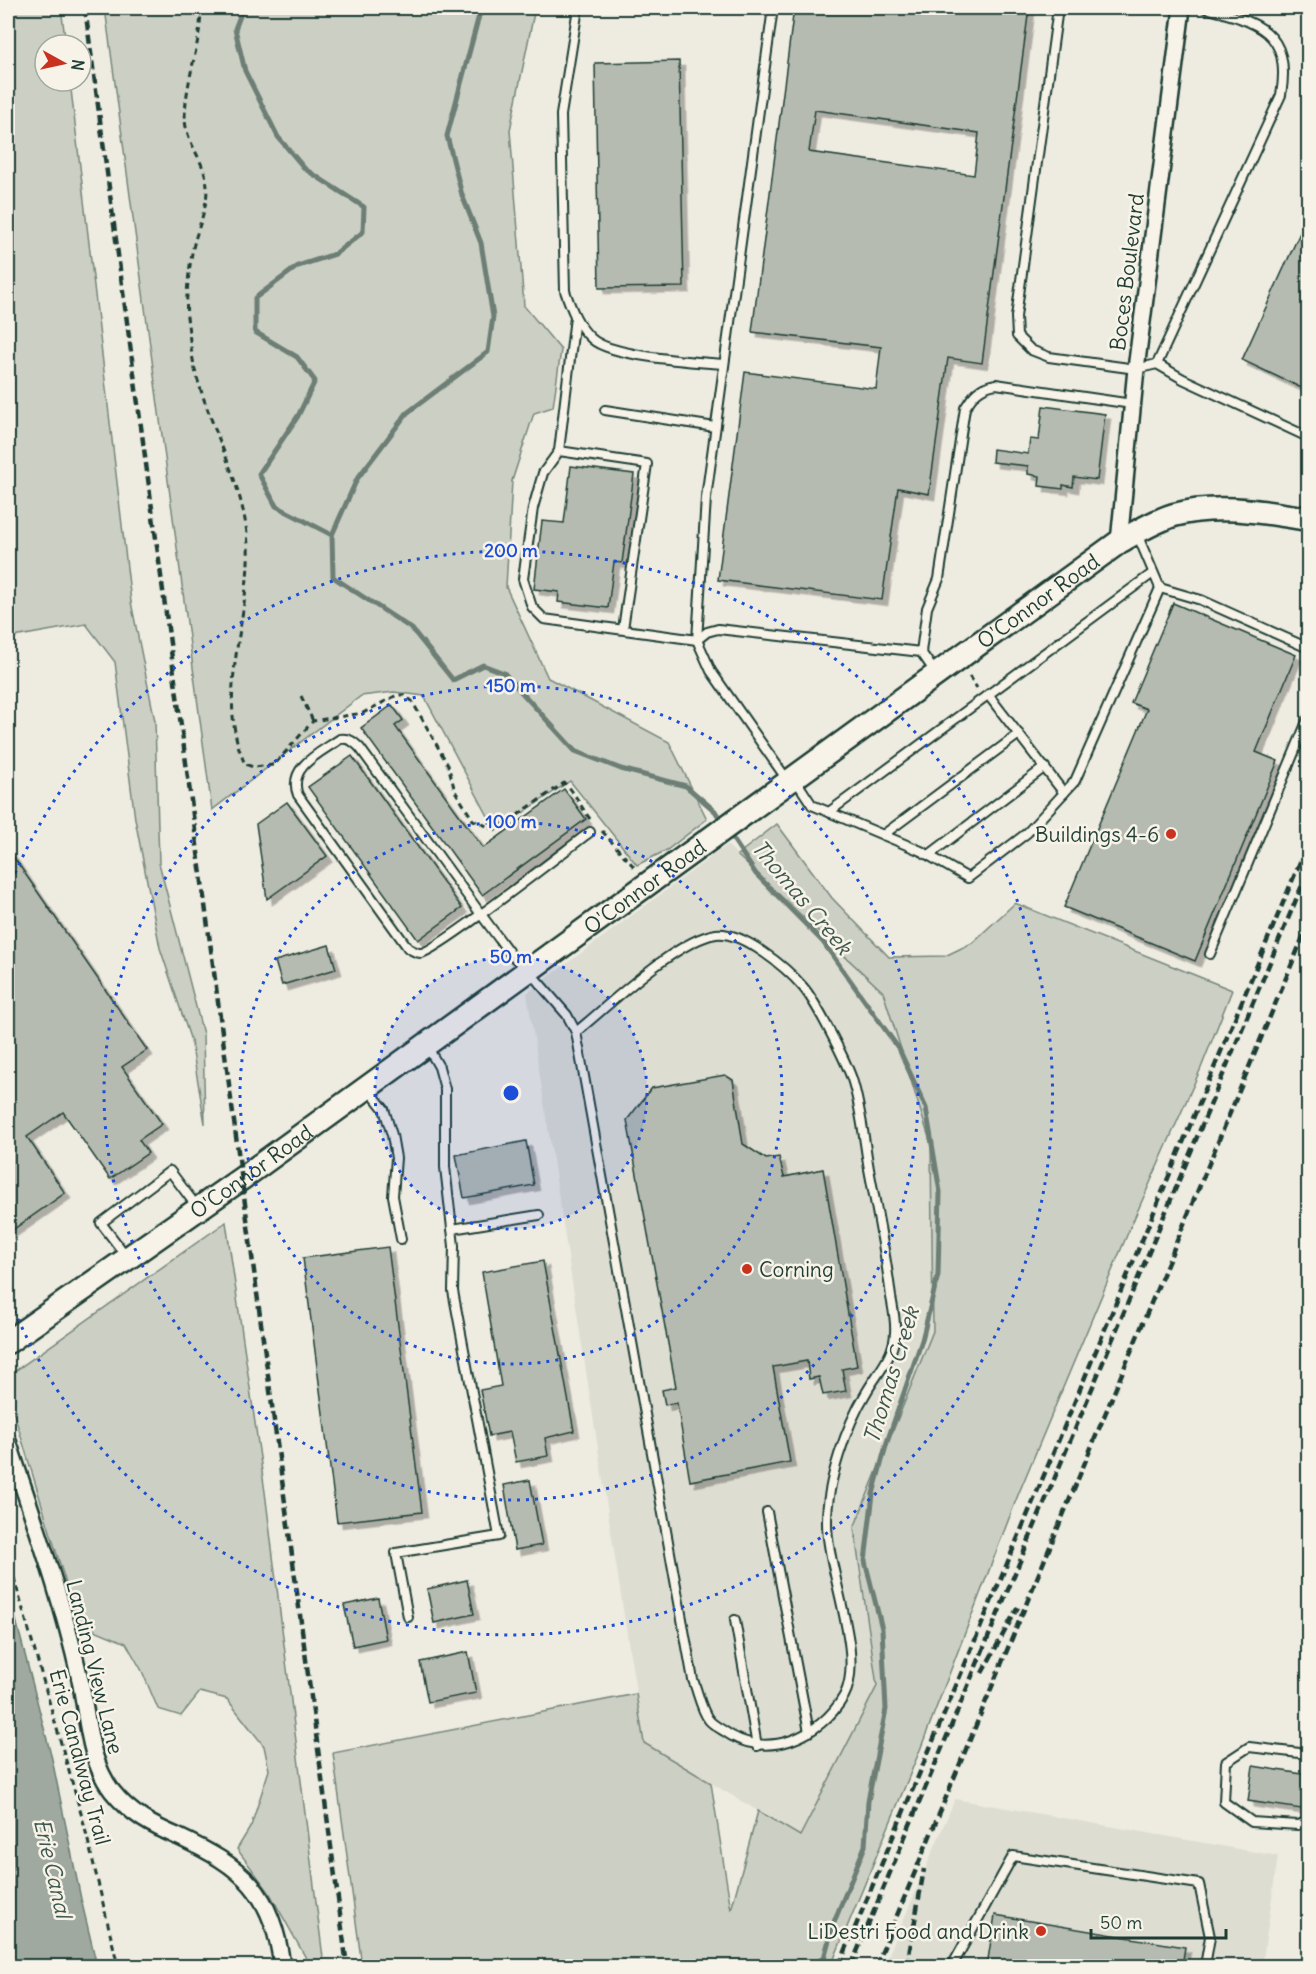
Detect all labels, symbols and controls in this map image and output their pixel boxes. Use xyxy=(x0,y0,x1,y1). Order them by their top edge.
north arrow xyxy=(33,33,93,93)
text: N xyxy=(67,58,89,72)
street label: Boces Boulevard xyxy=(1104,192,1150,352)
text: 200 m xyxy=(484,539,538,562)
street label: O'Connor Road xyxy=(971,547,1104,654)
text: 150 m xyxy=(486,674,536,697)
text: 100 m xyxy=(486,810,537,833)
place label: Buildings 4-6 xyxy=(1035,821,1159,848)
marker: Buildings 4-6 xyxy=(1164,827,1178,841)
street label: O'Connor Road xyxy=(578,833,711,940)
water label: Thomas Creek xyxy=(746,834,859,961)
text: 50 m xyxy=(490,945,532,968)
centre of rings xyxy=(501,1083,521,1103)
street label: O'Connor Road xyxy=(184,1118,318,1224)
place label: Corning xyxy=(759,1256,834,1283)
marker: Corning xyxy=(740,1262,754,1276)
water label: Thomas Creek xyxy=(857,1302,926,1447)
street label: Landing View Lane xyxy=(60,1577,130,1757)
street label: Erie Canalway Trail xyxy=(44,1666,116,1848)
water label: Erie Canal xyxy=(28,1816,79,1923)
scale bar xyxy=(1091,1902,1226,1940)
text: 50 m xyxy=(1100,1911,1142,1934)
place label: LiDestri Food and Drink xyxy=(807,1918,1029,1945)
marker: LiDestri Food and Drink xyxy=(1034,1924,1048,1938)

